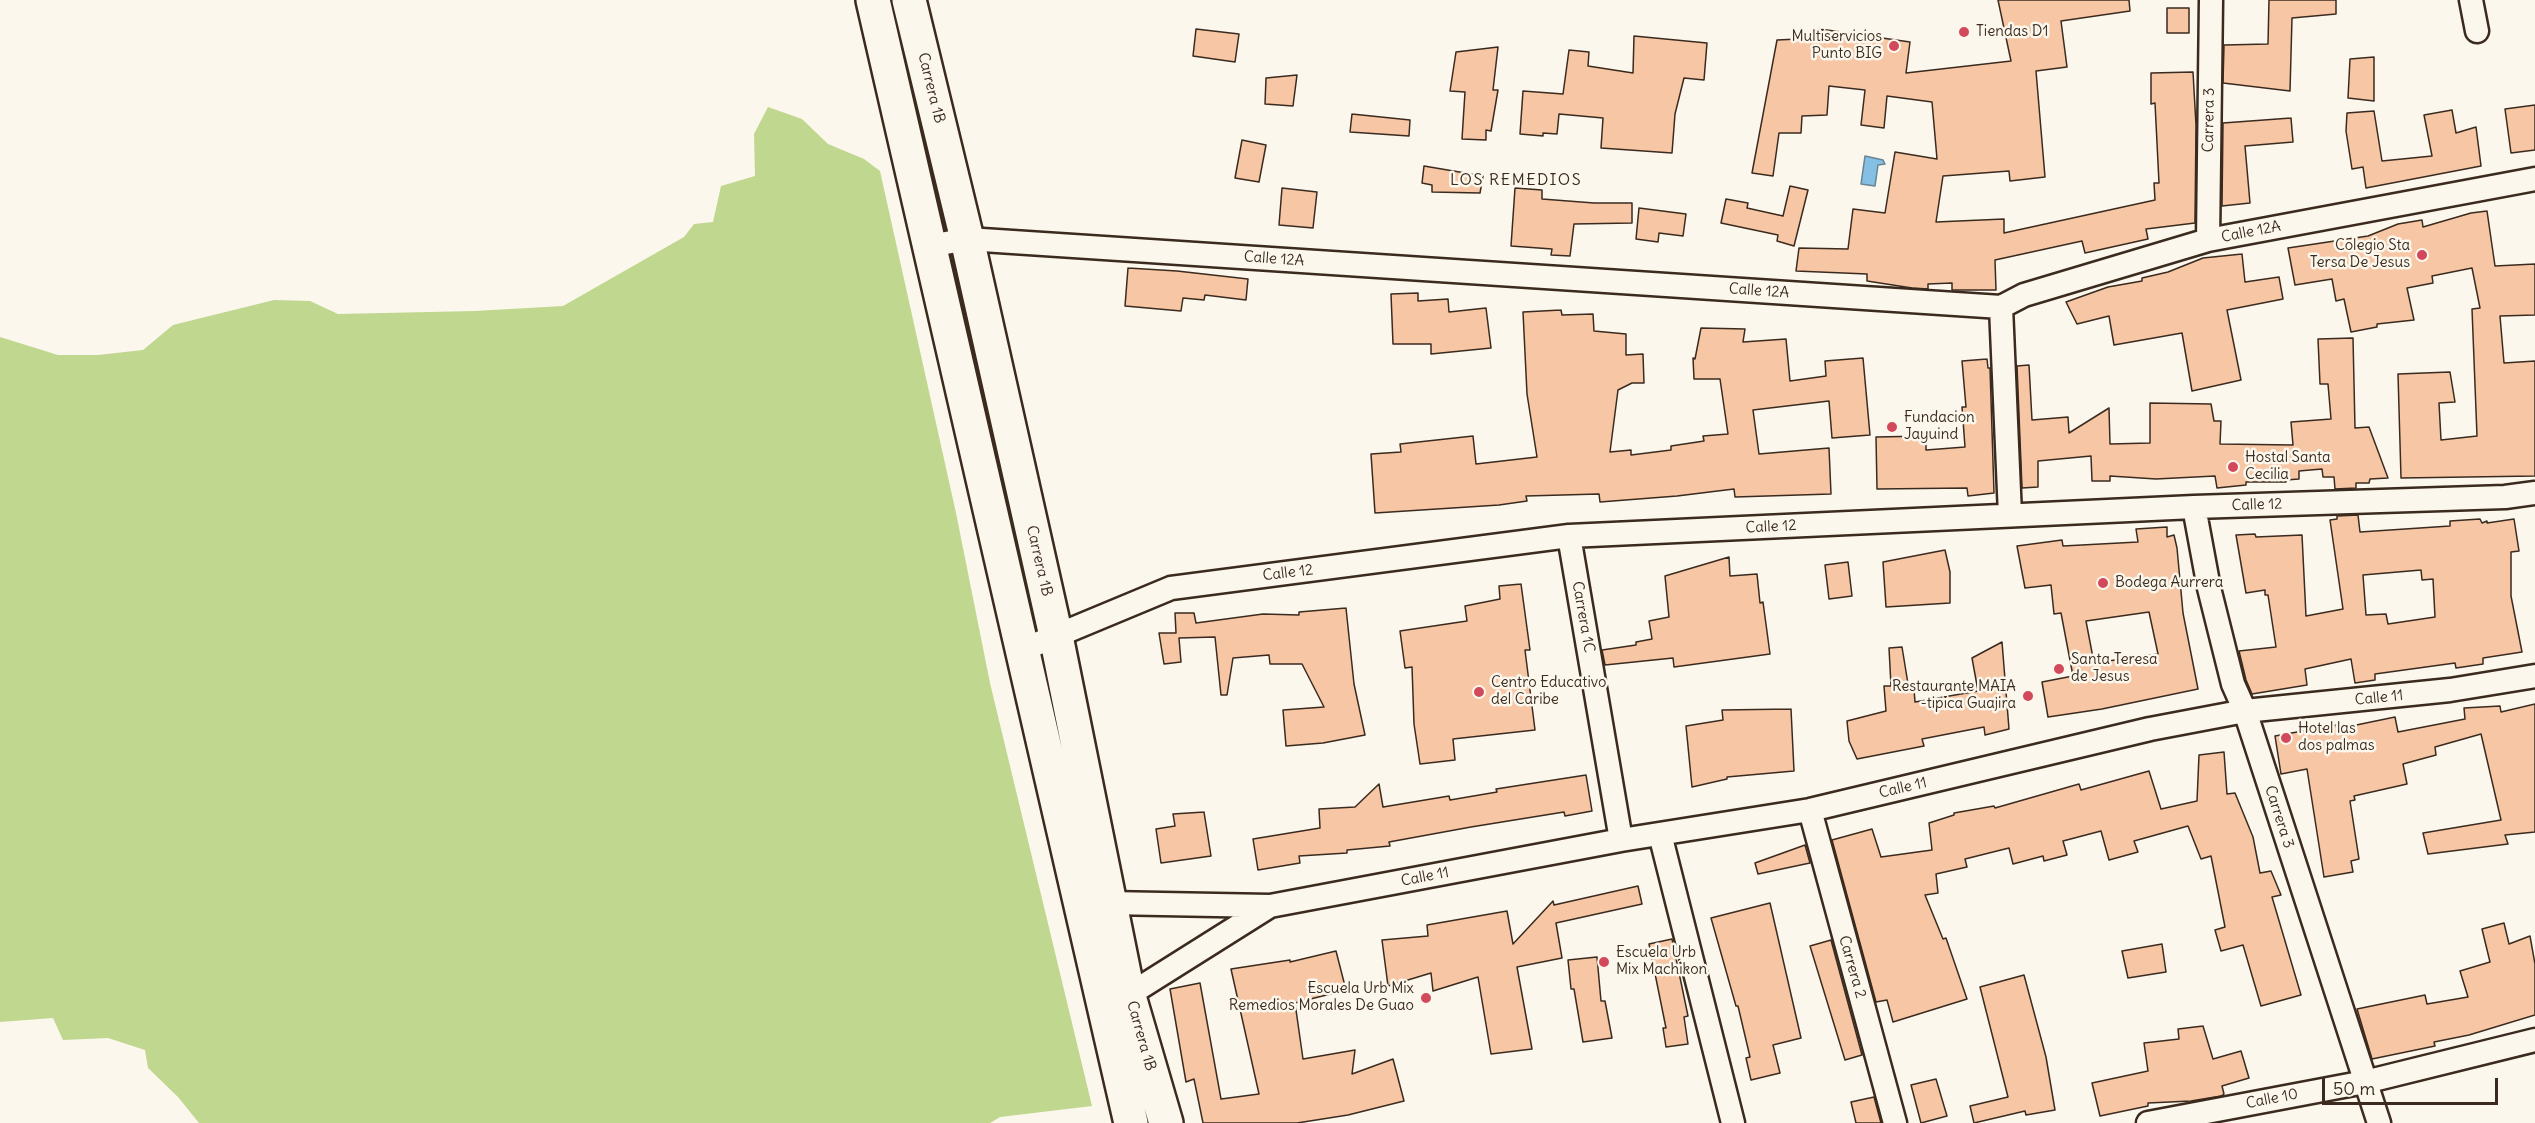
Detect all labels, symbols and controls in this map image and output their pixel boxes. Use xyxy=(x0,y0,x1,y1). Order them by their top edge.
place label: Tiendas D1 xyxy=(1976,23,2048,41)
marker: Tiendas D1 xyxy=(1957,25,1971,39)
place label: Multiservicios Punto BIG xyxy=(1791,28,1882,63)
marker: Multiservicios Punto BIG xyxy=(1887,39,1901,53)
street label: Carrera 1B xyxy=(914,51,948,125)
street label: Carrera 3 xyxy=(2199,87,2219,153)
district label: LOS REMEDIOS xyxy=(1450,170,1582,190)
street label: Calle 12A xyxy=(2220,217,2282,247)
place label: Colegio Sta Tersa De Jesus xyxy=(2310,237,2410,272)
street label: Calle 12A xyxy=(1243,248,1305,270)
marker: Colegio Sta Tersa De Jesus xyxy=(2415,248,2429,262)
street label: Calle 12A xyxy=(1728,280,1790,302)
place label: Fundacion Jayuind xyxy=(1904,409,1975,444)
marker: Fundacion Jayuind xyxy=(1885,420,1899,434)
place label: Hostal Santa Cecilia xyxy=(2245,449,2331,484)
marker: Hostal Santa Cecilia xyxy=(2226,460,2240,474)
street label: Calle 12 xyxy=(2231,495,2283,515)
street label: Calle 12 xyxy=(1745,517,1797,537)
street label: Carrera 1B xyxy=(1022,524,1056,598)
street label: Calle 12 xyxy=(1262,561,1314,585)
place label: Bodega Aurrera xyxy=(2115,574,2223,592)
marker: Bodega Aurrera xyxy=(2096,576,2110,590)
street label: Carrera 1C xyxy=(1568,580,1598,654)
place label: Santa Teresa de Jesus xyxy=(2071,651,2158,686)
marker: Santa Teresa de Jesus xyxy=(2052,662,2066,676)
place label: Centro Educativo del Caribe xyxy=(1491,674,1606,709)
place label: Restaurante MAIA -tipica Guajira xyxy=(1892,678,2016,713)
marker: Centro Educativo del Caribe xyxy=(1472,685,1486,699)
street label: Calle 11 xyxy=(2354,687,2404,709)
marker: Restaurante MAIA -tipica Guajira xyxy=(2021,689,2035,703)
place label: Hotel las dos palmas xyxy=(2298,720,2375,755)
marker: Hotel las dos palmas xyxy=(2279,731,2293,745)
street label: Calle 11 xyxy=(1877,774,1929,802)
street label: Carrera 3 xyxy=(2260,783,2298,851)
street label: Calle 11 xyxy=(1399,864,1451,890)
street label: Carrera 2 xyxy=(1834,934,1870,1000)
place label: Escuela Urb Mix Machikon xyxy=(1616,944,1707,979)
marker: Escuela Urb Mix Machikon xyxy=(1597,955,1611,969)
place label: Escuela Urb Mix Remedios Morales De Guao xyxy=(1229,980,1414,1015)
marker: Escuela Urb Mix Remedios Morales De Guao xyxy=(1419,991,1433,1005)
street label: Carrera 1B xyxy=(1122,999,1160,1073)
scale bar xyxy=(2325,1066,2500,1104)
text: 50 m xyxy=(2333,1077,2375,1100)
street label: Calle 10 xyxy=(2245,1085,2299,1113)

